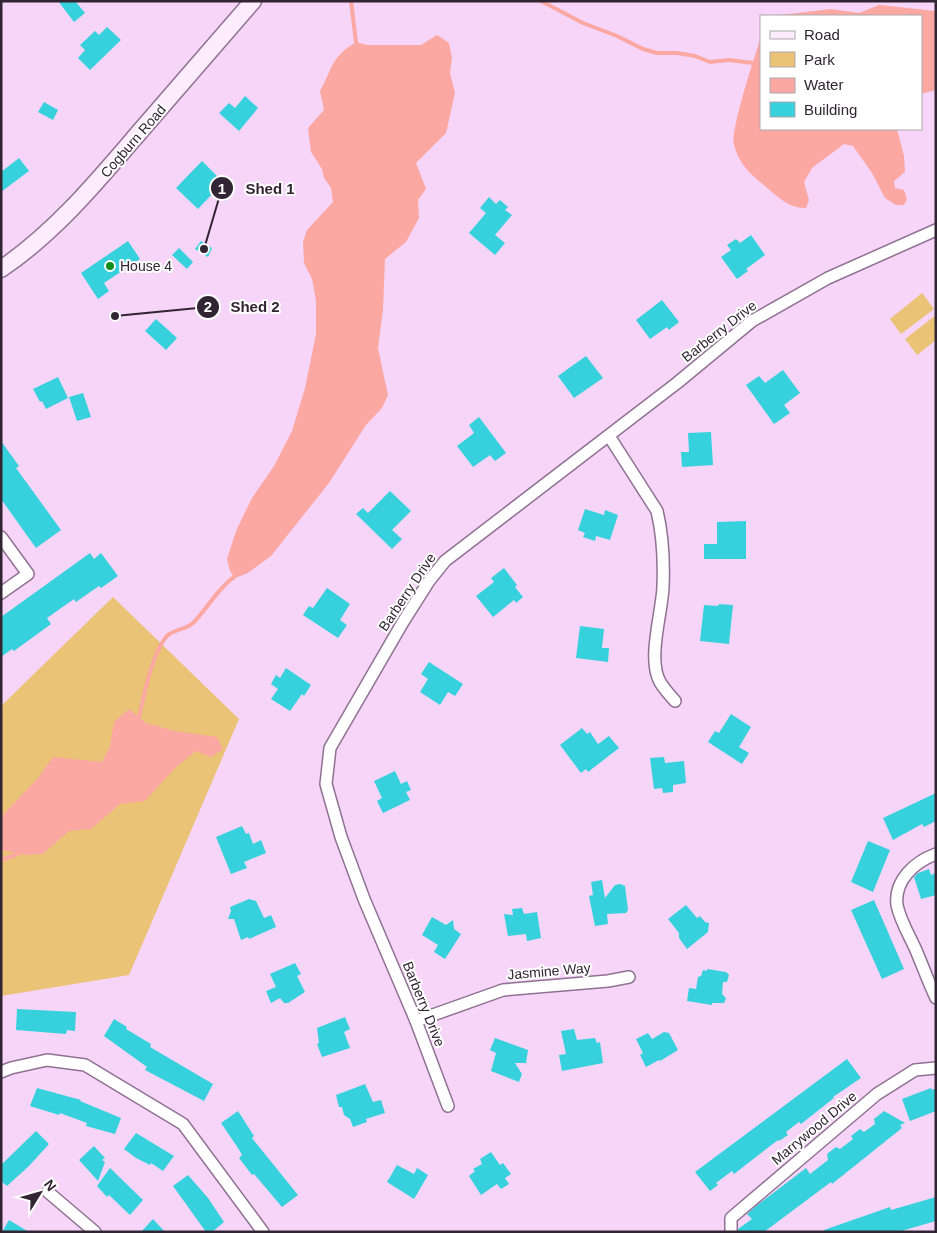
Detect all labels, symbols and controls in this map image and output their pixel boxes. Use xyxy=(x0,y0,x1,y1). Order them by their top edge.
legend xyxy=(760,15,922,130)
text: Road xyxy=(804,26,840,43)
text: Park xyxy=(804,51,835,68)
text: Water xyxy=(804,76,843,93)
street label: Cogburn Road xyxy=(97,101,169,181)
text: Building xyxy=(804,101,857,118)
callout: Shed 1 xyxy=(210,173,304,203)
text: 1 xyxy=(218,180,226,197)
text: Shed 1 xyxy=(245,180,295,197)
place label: House 4 xyxy=(120,258,172,274)
marker: House 4 xyxy=(104,260,116,272)
callout: Shed 2 xyxy=(196,292,290,322)
street label: Barberry Drive xyxy=(679,297,760,365)
text: 2 xyxy=(204,298,212,315)
text: Shed 2 xyxy=(230,298,280,315)
street label: Barberry Drive xyxy=(375,550,439,634)
street label: Barberry Drive xyxy=(400,959,448,1049)
street label: Jasmine Way xyxy=(507,959,591,983)
street label: Marrywood Drive xyxy=(768,1088,860,1168)
north arrow xyxy=(15,1168,65,1218)
text: N xyxy=(41,1176,60,1194)

